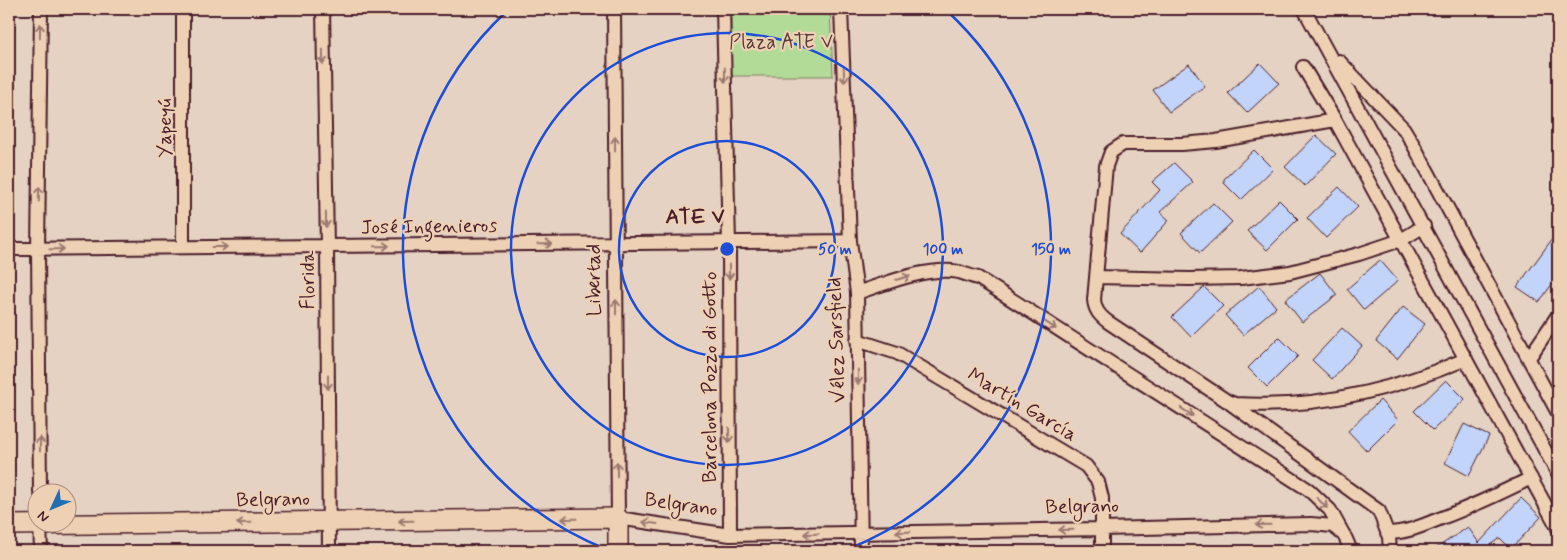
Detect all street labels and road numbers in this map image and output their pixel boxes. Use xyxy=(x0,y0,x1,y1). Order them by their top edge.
street label: Yapeyú xyxy=(152,98,179,158)
street label: José Ingenieros xyxy=(361,212,498,244)
street label: Libertad xyxy=(581,244,608,316)
street label: Florida xyxy=(295,249,322,310)
street label: Barcelona Pozzo di Gotto xyxy=(697,271,724,483)
street label: Vélez Sarsfield xyxy=(821,277,853,403)
street label: Martín García xyxy=(962,362,1082,448)
street label: Belgrano xyxy=(236,486,310,515)
street label: Belgrano xyxy=(643,487,719,524)
street label: Belgrano xyxy=(1045,493,1119,522)

